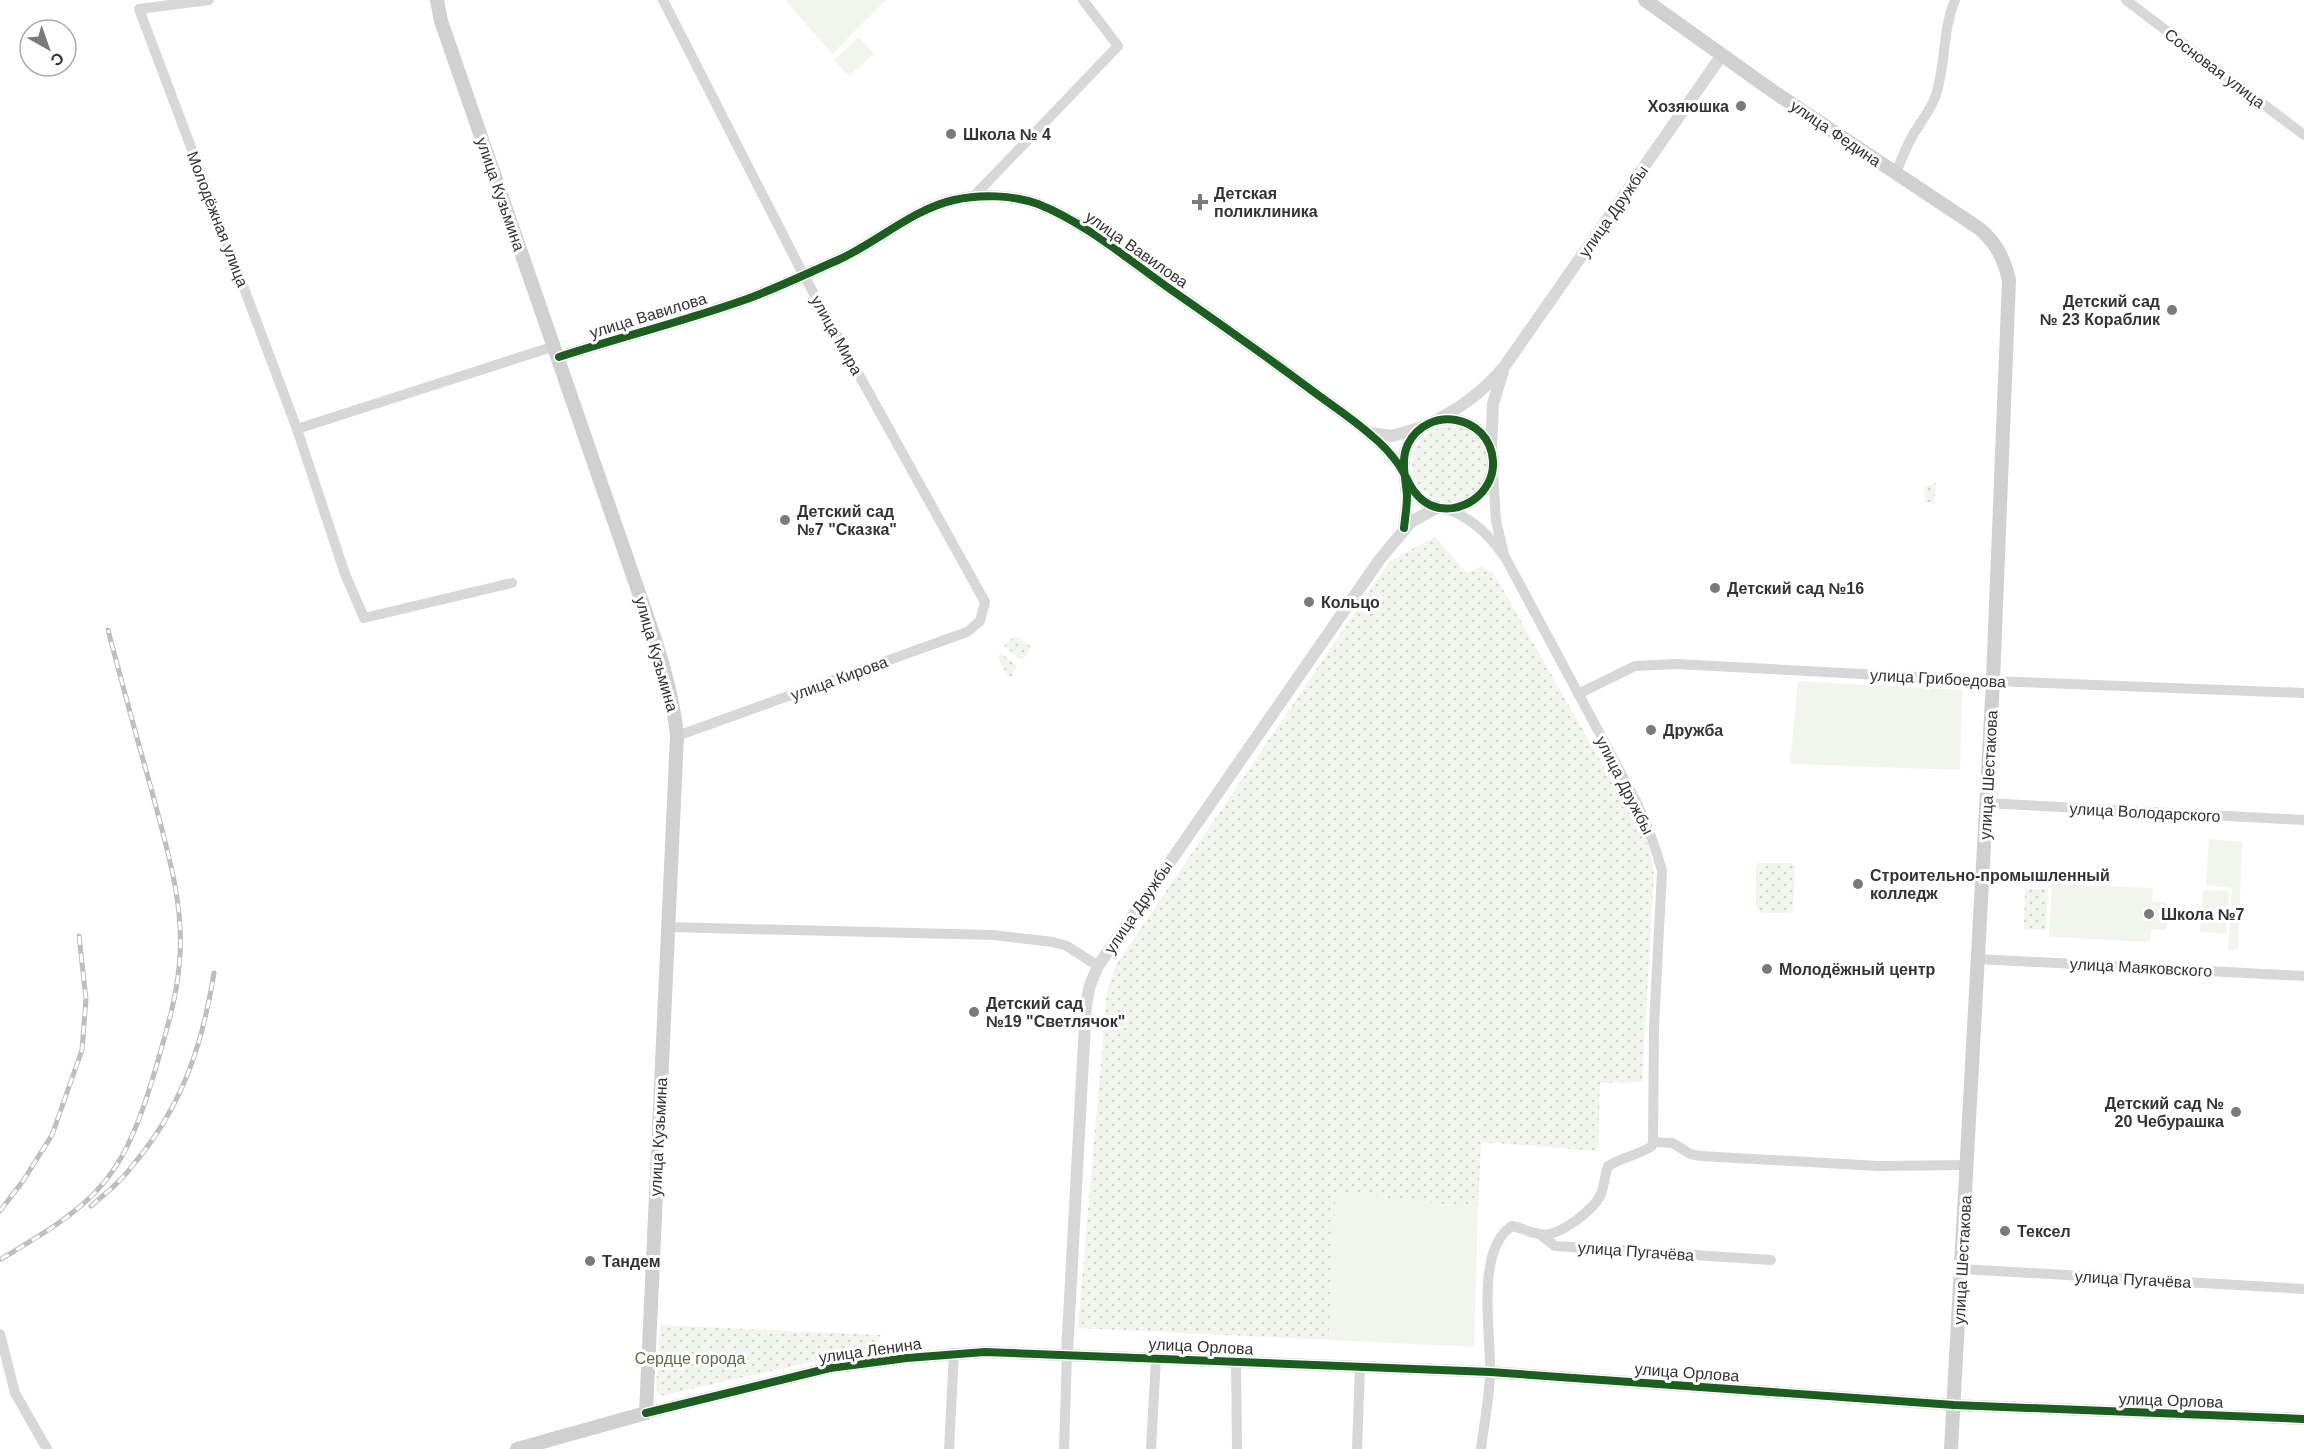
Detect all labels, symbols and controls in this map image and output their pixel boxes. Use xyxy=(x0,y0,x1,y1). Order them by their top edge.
north arrow xyxy=(18,18,78,78)
street label: Сосновая улица xyxy=(2161,25,2268,112)
text: С xyxy=(47,49,67,70)
street label: улица Федина xyxy=(1787,97,1884,170)
place label: Хозяюшка xyxy=(1648,98,1729,115)
marker: Хозяюшка xyxy=(1734,99,1748,113)
place label: Школа № 4 xyxy=(963,126,1051,143)
marker: Школа № 4 xyxy=(944,127,958,141)
street label: улица Кузьмина xyxy=(473,135,528,253)
street label: Молодёжная улица xyxy=(184,149,251,289)
street label: улица Дружбы xyxy=(1576,162,1651,260)
place label: Детская поликлиника xyxy=(1214,185,1318,220)
marker: Детская поликлиника xyxy=(1191,193,1209,211)
street label: улица Вавилова xyxy=(1082,208,1191,291)
street label: улица Вавилова xyxy=(588,290,709,341)
street label: улица Мира xyxy=(808,292,865,378)
place label: Детский сад № 23 Кораблик xyxy=(2040,293,2161,328)
marker: Детский сад № 23 Кораблик xyxy=(2165,303,2179,317)
place label: Детский сад №7 "Сказка" xyxy=(797,503,897,538)
marker: Детский сад №7 "Сказка" xyxy=(778,513,792,527)
place label: Детский сад №16 xyxy=(1727,580,1864,597)
marker: Детский сад №16 xyxy=(1708,581,1722,595)
place label: Кольцо xyxy=(1321,594,1380,611)
street label: улица Кузьмина xyxy=(632,595,681,714)
marker: Кольцо xyxy=(1302,595,1316,609)
street label: улица Кирова xyxy=(788,653,890,704)
street label: улица Грибоедова xyxy=(1870,666,2006,691)
street label: улица Шестакова xyxy=(1977,710,2000,840)
place label: Дружба xyxy=(1663,722,1723,739)
marker: Дружба xyxy=(1644,723,1658,737)
street label: улица Дружбы xyxy=(1593,733,1657,837)
street label: улица Володарского xyxy=(2069,800,2221,825)
street label: улица Дружбы xyxy=(1101,858,1176,957)
place label: Строительно-промышленный колледж xyxy=(1870,867,2110,902)
marker: Строительно-промышленный колледж xyxy=(1851,877,1865,891)
place label: Школа №7 xyxy=(2161,906,2245,923)
marker: Школа №7 xyxy=(2142,907,2156,921)
street label: улица Маяковского xyxy=(2069,955,2213,980)
place label: Молодёжный центр xyxy=(1779,961,1935,978)
marker: Молодёжный центр xyxy=(1760,962,1774,976)
place label: Детский сад №19 "Светлячок" xyxy=(986,995,1125,1030)
marker: Детский сад №19 "Светлячок" xyxy=(967,1005,981,1019)
street label: улица Кузьмина xyxy=(647,1077,670,1197)
place label: Детский сад № 20 Чебурашка xyxy=(2105,1095,2224,1130)
marker: Детский сад № 20 Чебурашка xyxy=(2229,1105,2243,1119)
street label: улица Шестакова xyxy=(1951,1195,1974,1325)
place label: Тексел xyxy=(2017,1223,2071,1240)
marker: Тексел xyxy=(1998,1224,2012,1238)
street label: улица Пугачёва xyxy=(1577,1239,1695,1264)
place label: Тандем xyxy=(602,1253,661,1270)
marker: Тандем xyxy=(583,1254,597,1268)
street label: улица Пугачёва xyxy=(2074,1268,2192,1291)
street label: улица Ленина xyxy=(818,1335,923,1366)
street label: улица Орлова xyxy=(1148,1335,1254,1358)
park label: Сердце города xyxy=(635,1350,745,1367)
street label: улица Орлова xyxy=(1634,1360,1740,1385)
street label: улица Орлова xyxy=(2118,1390,2224,1411)

